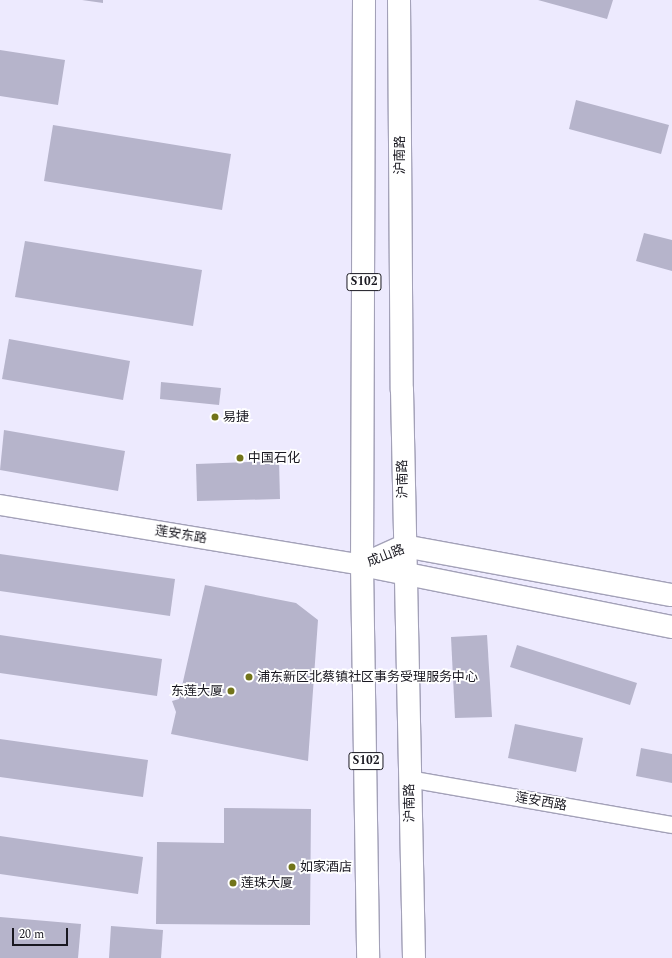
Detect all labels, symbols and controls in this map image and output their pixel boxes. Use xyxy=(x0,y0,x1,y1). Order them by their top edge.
street label: 沪南路 xyxy=(392,136,408,174)
road number: S102 xyxy=(346,272,382,292)
place label: 易捷 xyxy=(223,409,249,425)
marker: 易捷 xyxy=(210,412,220,422)
place label: 中国石化 xyxy=(248,450,300,466)
marker: 中国石化 xyxy=(235,453,245,463)
street label: 沪南路 xyxy=(395,459,411,499)
street label: 莲安东路 xyxy=(154,523,208,547)
street label: 成山路 xyxy=(365,542,407,570)
place label: 浦东新区北蔡镇社区事务受理服务中心 xyxy=(257,669,478,685)
marker: 浦东新区北蔡镇社区事务受理服务中心 xyxy=(244,672,254,682)
place label: 东莲大厦 xyxy=(171,683,223,699)
marker: 东莲大厦 xyxy=(226,686,236,696)
road number: S102 xyxy=(348,751,384,771)
street label: 沪南路 xyxy=(402,783,418,823)
street label: 莲安西路 xyxy=(514,790,568,814)
place label: 如家酒店 xyxy=(300,859,352,875)
marker: 如家酒店 xyxy=(287,862,297,872)
place label: 莲珠大厦 xyxy=(241,875,293,891)
marker: 莲珠大厦 xyxy=(228,878,238,888)
scale bar xyxy=(14,920,70,946)
text: 20 m xyxy=(19,925,44,944)

